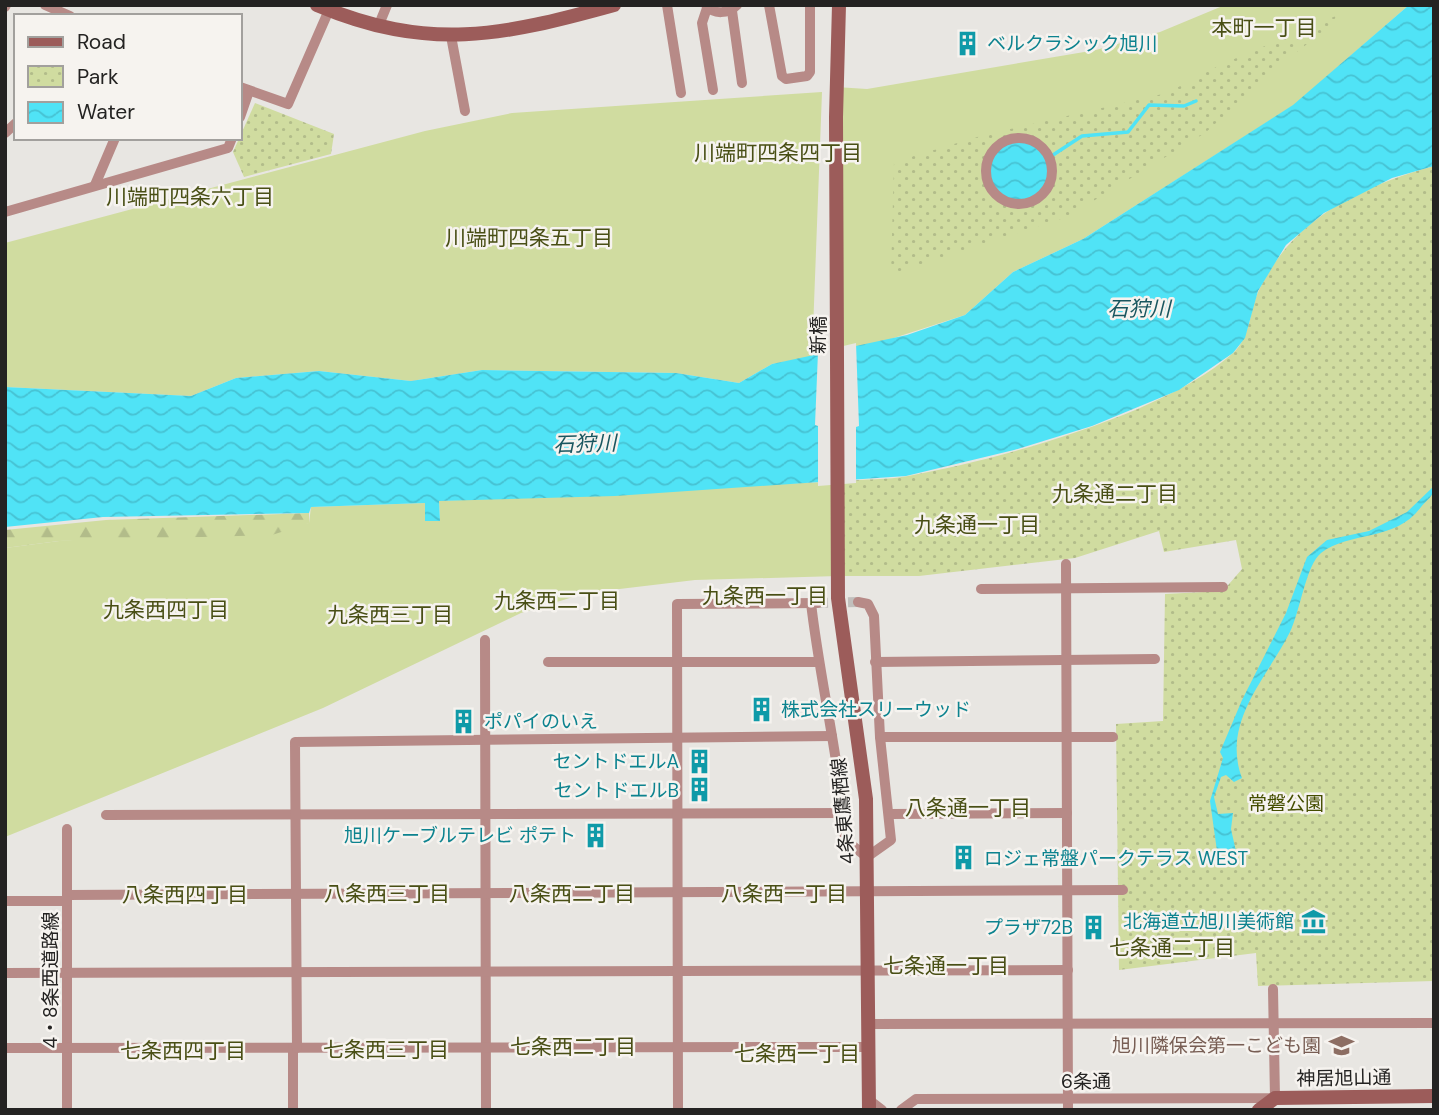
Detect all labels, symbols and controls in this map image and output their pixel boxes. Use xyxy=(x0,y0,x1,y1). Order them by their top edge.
legend xyxy=(14,14,242,140)
district label: 本町一丁目 xyxy=(1212,14,1317,42)
text: Road xyxy=(77,28,126,56)
building icon: ベルクラシック旭川 xyxy=(953,29,981,57)
place label: ベルクラシック旭川 xyxy=(987,31,1158,56)
text: Park xyxy=(77,63,119,91)
text: Water xyxy=(77,98,135,126)
district label: 川端町四条四丁目 xyxy=(694,139,862,167)
district label: 川端町四条六丁目 xyxy=(106,183,274,211)
district label: 川端町四条五丁目 xyxy=(445,224,613,252)
water label: 石狩川 xyxy=(1108,295,1172,323)
street label: 新橋 xyxy=(806,316,831,354)
water label: 石狩川 xyxy=(553,429,619,459)
district label: 九条通二丁目 xyxy=(1052,480,1178,508)
district label: 九条通一丁目 xyxy=(914,511,1040,539)
district label: 九条西一丁目 xyxy=(702,582,828,610)
district label: 九条西二丁目 xyxy=(494,587,620,615)
district label: 九条西四丁目 xyxy=(103,596,229,624)
district label: 九条西三丁目 xyxy=(327,601,453,629)
building icon: 株式会社スリーウッド xyxy=(747,695,775,723)
place label: 株式会社スリーウッド xyxy=(781,697,971,722)
building icon: ポパイのいえ xyxy=(450,707,478,735)
place label: ポパイのいえ xyxy=(484,709,598,734)
building icon: セントドエルA xyxy=(685,747,713,775)
place label: セントドエルA xyxy=(552,749,679,774)
street label: 4条東鷹栖線 xyxy=(826,757,860,865)
building icon: セントドエルB xyxy=(685,776,713,804)
place label: セントドエルB xyxy=(554,778,679,803)
park label: 常磐公園 xyxy=(1248,791,1324,816)
district label: 八条通一丁目 xyxy=(905,794,1031,822)
building icon: 旭川ケーブルテレビ ポテト xyxy=(582,821,610,849)
place label: 旭川ケーブルテレビ ポテト xyxy=(344,823,576,848)
building icon: ロジェ常盤パークテラス WEST xyxy=(950,844,978,872)
place label: ロジェ常盤パークテラス WEST xyxy=(984,846,1248,871)
district label: 八条西三丁目 xyxy=(324,880,450,908)
district label: 八条西二丁目 xyxy=(509,880,635,908)
district label: 八条西一丁目 xyxy=(721,880,847,908)
district label: 八条西四丁目 xyxy=(122,881,248,909)
museum icon: 北海道立旭川美術館 xyxy=(1300,907,1328,935)
place label: 北海道立旭川美術館 xyxy=(1123,909,1294,934)
street label: 4・8条西道路線 xyxy=(38,911,63,1049)
building icon: プラザ72B xyxy=(1079,913,1107,941)
place label: プラザ72B xyxy=(984,915,1073,940)
district label: 七条通二丁目 xyxy=(1109,934,1235,962)
district label: 七条通一丁目 xyxy=(883,952,1009,980)
school or university icon: 旭川隣保会第一こども園 xyxy=(1327,1031,1355,1059)
district label: 七条西二丁目 xyxy=(510,1033,636,1061)
place label: 旭川隣保会第一こども園 xyxy=(1112,1033,1321,1058)
district label: 七条西三丁目 xyxy=(323,1036,449,1064)
district label: 七条西四丁目 xyxy=(120,1037,246,1065)
district label: 七条西一丁目 xyxy=(734,1040,860,1068)
street label: 神居旭山通 xyxy=(1296,1065,1392,1091)
street label: 6条通 xyxy=(1061,1069,1111,1094)

